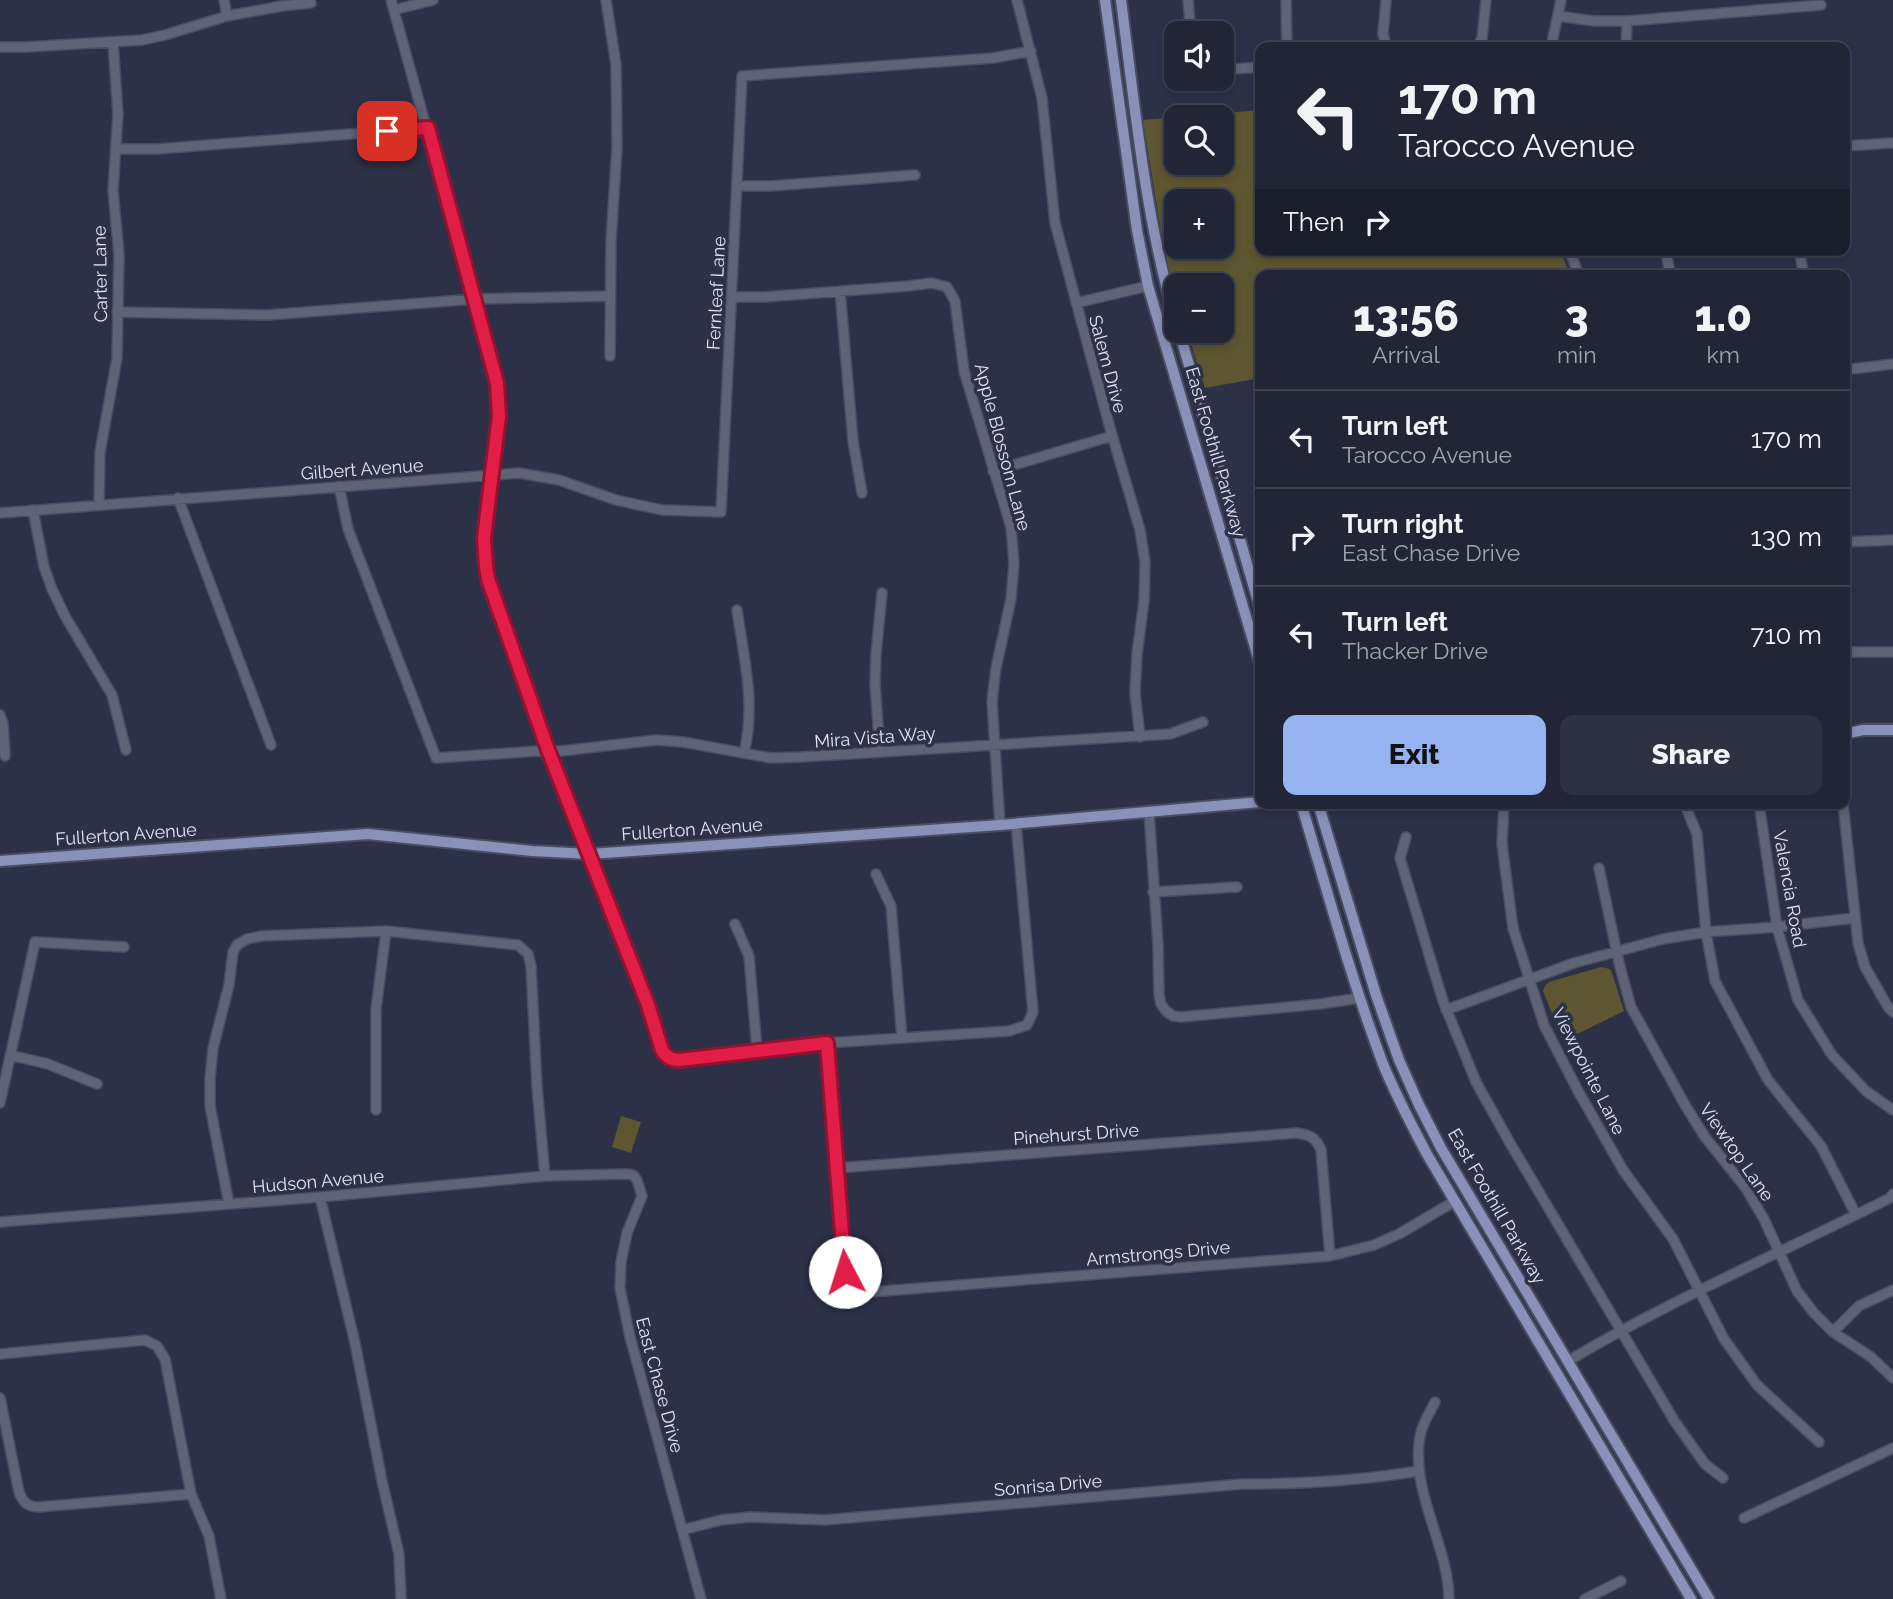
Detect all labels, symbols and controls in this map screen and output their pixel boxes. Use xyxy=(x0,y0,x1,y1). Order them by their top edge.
map controls xyxy=(1164,21,1234,343)
button: sound xyxy=(1164,21,1234,91)
text: 170 m xyxy=(1398,68,1537,125)
icon: left xyxy=(1283,70,1374,161)
pin xyxy=(357,101,417,161)
button: search xyxy=(1164,105,1234,175)
icon: arrive xyxy=(368,112,406,150)
text: Tarocco Avenue xyxy=(1398,127,1635,164)
button: + xyxy=(1164,189,1234,259)
icon: right xyxy=(1358,203,1396,241)
text: Then xyxy=(1283,207,1344,237)
street label: Carter Lane xyxy=(89,225,111,323)
street label: Fernleaf Lane xyxy=(703,235,729,351)
button: − xyxy=(1164,273,1234,343)
text: 13:56 xyxy=(1353,292,1459,341)
text: 3 xyxy=(1565,292,1589,341)
text: 1.0 xyxy=(1694,292,1752,341)
street label: Salem Drive xyxy=(1085,313,1131,416)
text: Arrival xyxy=(1372,341,1440,368)
text: min xyxy=(1557,341,1597,368)
text: km xyxy=(1707,341,1740,368)
street label: Apple Blossom Lane xyxy=(971,361,1036,534)
street label: East Foothill Parkway xyxy=(1182,364,1250,540)
text: Turn left xyxy=(1342,411,1448,441)
icon: left xyxy=(1283,420,1321,458)
text: 170 m xyxy=(1751,424,1822,454)
text: Tarocco Avenue xyxy=(1342,441,1512,468)
street label: Gilbert Avenue xyxy=(300,454,424,484)
text: Turn right xyxy=(1342,509,1463,539)
icon: right xyxy=(1283,518,1321,556)
text: 130 m xyxy=(1751,522,1822,552)
text: East Chase Drive xyxy=(1342,539,1520,566)
text: Turn left xyxy=(1342,607,1448,637)
icon: left xyxy=(1283,616,1321,654)
text: 710 m xyxy=(1751,620,1822,650)
text: Thacker Drive xyxy=(1342,637,1488,664)
button: Exit xyxy=(1283,715,1546,795)
button: Share xyxy=(1560,715,1822,795)
street label: Mira Vista Way xyxy=(814,722,937,752)
street label: Fullerton Avenue xyxy=(621,814,764,844)
street label: Fullerton Avenue xyxy=(55,819,198,849)
street label: Valencia Road xyxy=(1769,829,1811,949)
street label: Viewpointe Lane xyxy=(1548,1004,1630,1138)
street label: Viewtop Lane xyxy=(1695,1099,1779,1205)
street label: Pinehurst Drive xyxy=(1012,1119,1140,1149)
street label: East Foothill Parkway xyxy=(1444,1125,1550,1288)
street label: Hudson Avenue xyxy=(251,1165,385,1197)
position arrow xyxy=(808,1235,882,1309)
street label: Armstrongs Drive xyxy=(1085,1236,1231,1270)
street label: East Chase Drive xyxy=(632,1315,688,1456)
street label: Sonrisa Drive xyxy=(993,1470,1103,1500)

